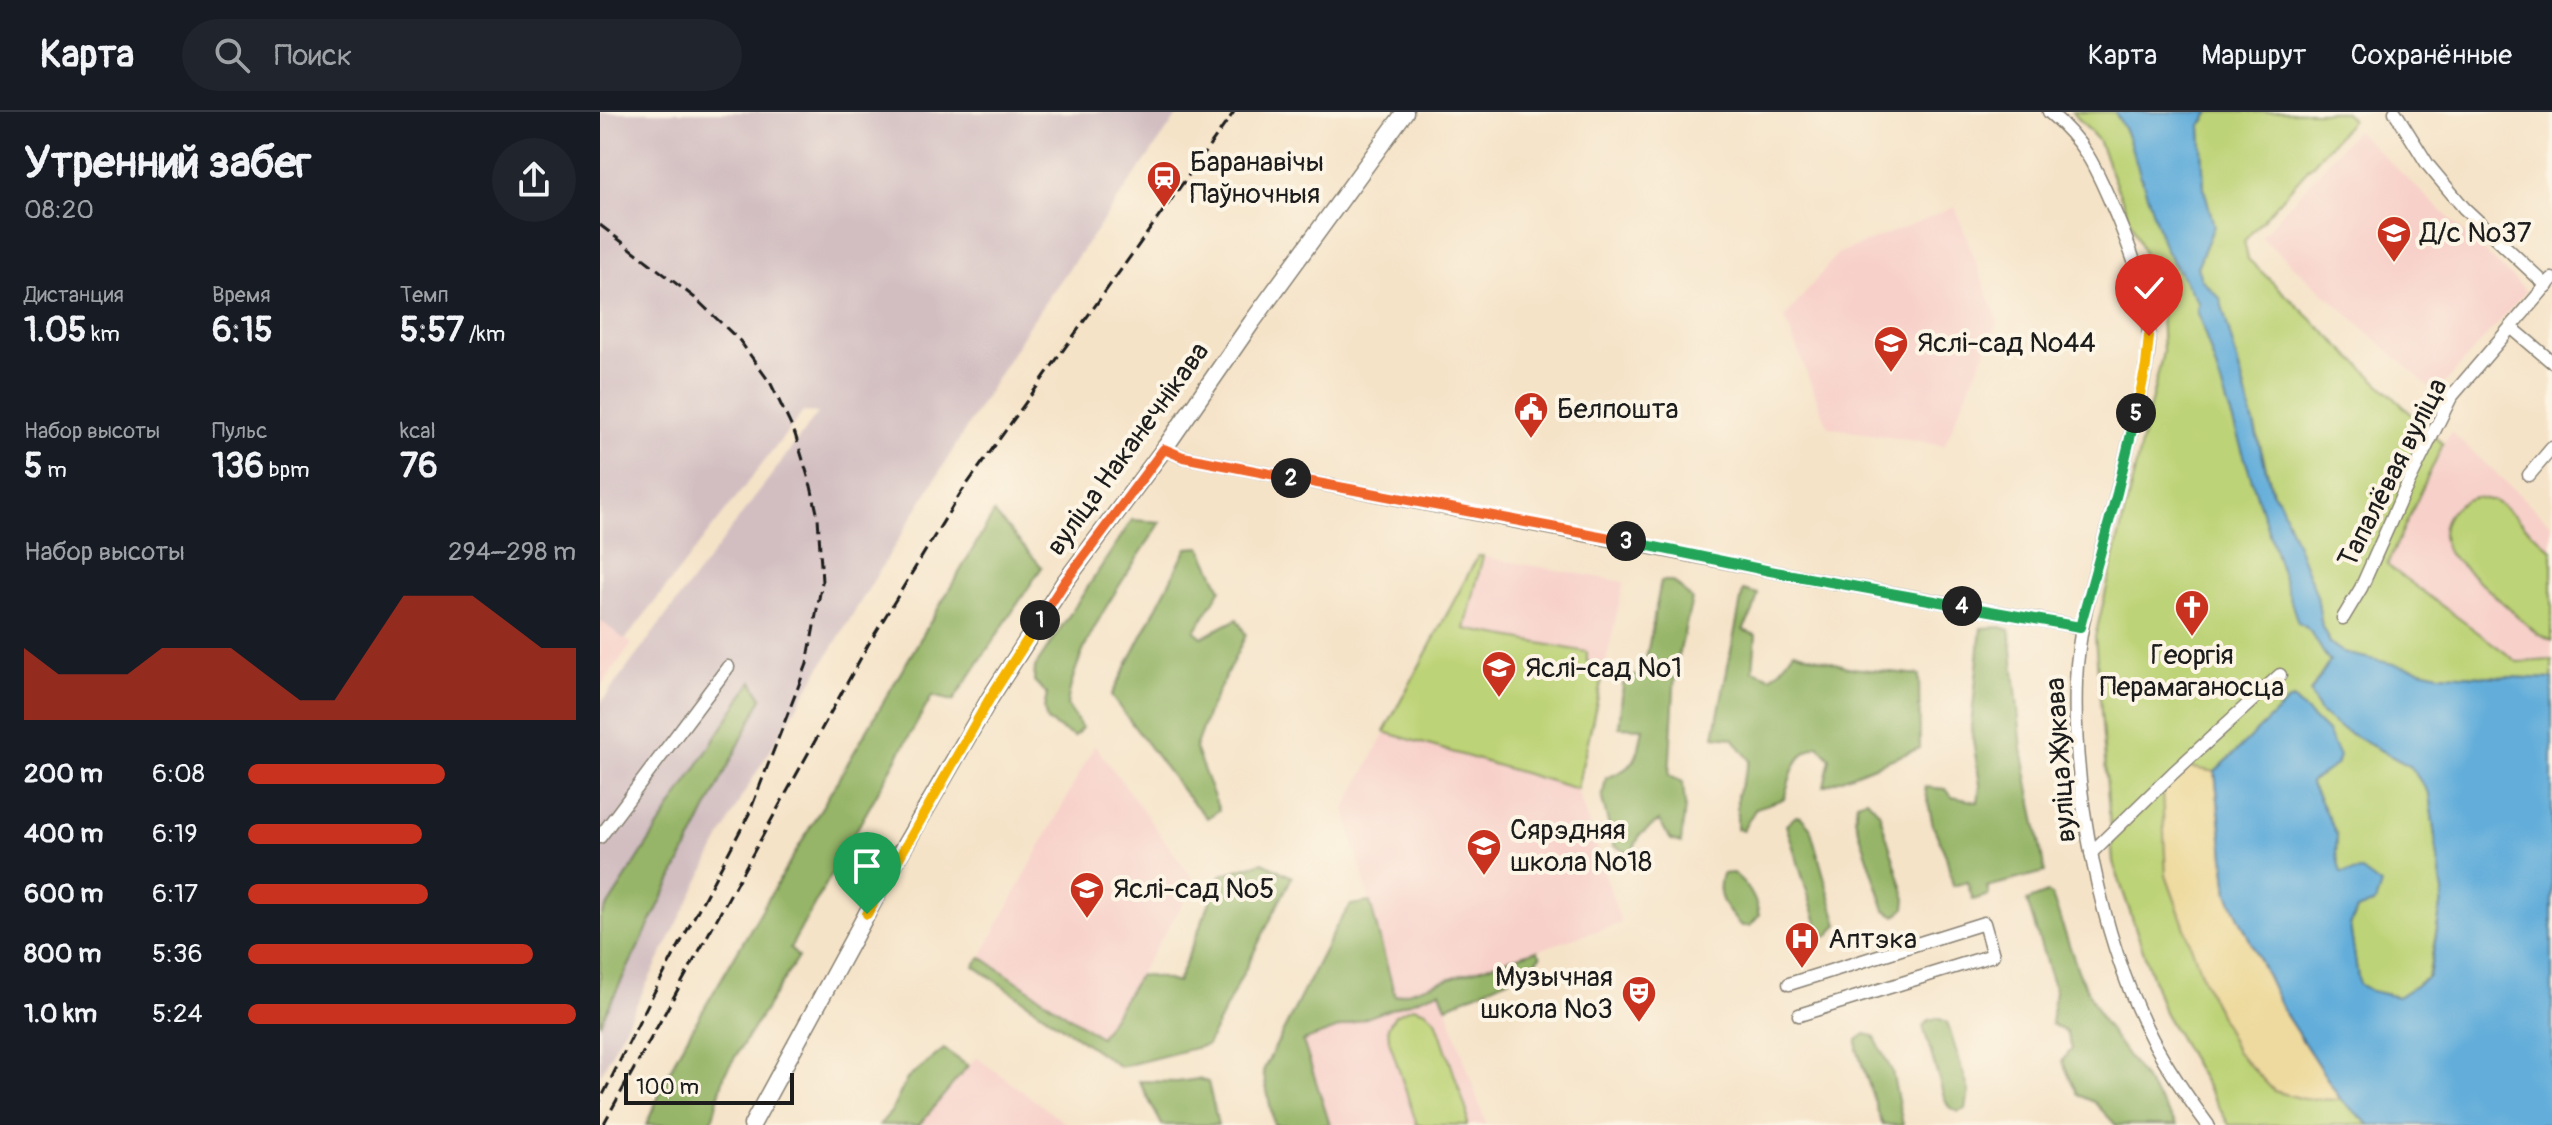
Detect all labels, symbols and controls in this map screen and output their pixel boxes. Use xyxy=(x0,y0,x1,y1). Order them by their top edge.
search box xyxy=(182,19,742,91)
text: Карта xyxy=(40,31,134,79)
icon: search xyxy=(210,33,254,77)
text: Поиск xyxy=(274,37,352,74)
text: Карта xyxy=(2088,38,2157,73)
text: Маршрут xyxy=(2201,38,2307,73)
text: Сохранённые xyxy=(2351,38,2512,73)
text: Утренний забег xyxy=(24,136,311,191)
button: share xyxy=(492,138,576,222)
place label: Баранавічы Паўночныя xyxy=(1190,145,1324,212)
station icon: Баранавічы Паўночныя xyxy=(1145,159,1183,209)
text: 08:20 xyxy=(24,194,94,226)
school or university icon: Д/с №37 xyxy=(2375,214,2413,264)
place label: Д/с №37 xyxy=(2419,216,2532,251)
pin xyxy=(2115,254,2183,336)
icon: check xyxy=(2127,266,2171,310)
text: Дистанция xyxy=(24,281,124,309)
text: Время xyxy=(212,281,271,309)
text: Темп xyxy=(400,281,449,309)
text: 1.05 xyxy=(24,309,86,352)
text: 6:15 xyxy=(212,309,273,352)
text: 5:57 xyxy=(400,309,464,352)
text: km xyxy=(86,320,120,348)
text: /km xyxy=(464,320,505,348)
school or university icon: Яслі-сад №44 xyxy=(1872,324,1910,374)
place label: Яслі-сад №44 xyxy=(1917,326,2096,361)
street label: вуліца Наканечнікава xyxy=(1039,335,1217,563)
street label: Тапалёвая вуліца xyxy=(2330,373,2456,573)
public building icon: Белпошта xyxy=(1512,390,1550,440)
place label: Белпошта xyxy=(1557,392,1679,427)
pin: 5 xyxy=(2116,393,2156,433)
text: 5 xyxy=(2130,399,2142,427)
text: Набор высоты xyxy=(24,417,160,445)
text: Пульс xyxy=(212,417,267,445)
text: kcal xyxy=(400,417,436,445)
text: 5 xyxy=(24,445,42,488)
text: 136 xyxy=(212,445,264,488)
text: 76 xyxy=(400,445,438,488)
text: m xyxy=(42,456,67,484)
text: bpm xyxy=(264,456,310,484)
pin: 2 xyxy=(1271,458,1311,498)
text: 2 xyxy=(1285,464,1297,492)
pin: 3 xyxy=(1606,521,1646,561)
text: 3 xyxy=(1620,527,1632,555)
text: Набор высоты xyxy=(24,536,185,568)
text: 294–298 m xyxy=(448,536,576,568)
pin: 4 xyxy=(1942,586,1982,626)
church icon: Георгія Перамаганосца xyxy=(2173,588,2211,638)
text: 4 xyxy=(1956,592,1968,620)
pin: 1 xyxy=(1020,600,1060,640)
text: 1 xyxy=(1036,606,1044,634)
place label: Георгія Перамаганосца xyxy=(2100,638,2284,705)
school or university icon: Яслі-сад №1 xyxy=(1480,649,1518,699)
place label: Яслі-сад №1 xyxy=(1525,651,1682,686)
street label: вуліца Жукава xyxy=(2038,676,2084,844)
text: 200 m xyxy=(24,758,103,790)
text: 6:08 xyxy=(152,758,205,790)
place label: Сярэдняя школа №18 xyxy=(1510,813,1652,880)
text: 400 m xyxy=(24,818,103,850)
text: 6:19 xyxy=(152,818,198,850)
school or university icon: Сярэдняя школа №18 xyxy=(1465,827,1503,877)
pin xyxy=(833,832,901,914)
icon: arrive xyxy=(845,844,889,888)
school or university icon: Яслі-сад №5 xyxy=(1068,870,1106,920)
place label: Яслі-сад №5 xyxy=(1113,872,1274,907)
text: 600 m xyxy=(24,878,103,910)
text: 6:17 xyxy=(152,878,198,910)
hospital icon: Аптэка xyxy=(1783,920,1821,970)
place label: Аптэка xyxy=(1828,922,1917,957)
text: 800 m xyxy=(24,938,101,970)
text: 5:36 xyxy=(152,938,203,970)
place label: Музычная школа №3 xyxy=(1480,960,1613,1027)
theatre icon: Музычная школа №3 xyxy=(1620,974,1658,1024)
text: 1.0 km xyxy=(24,998,97,1030)
text: 5:24 xyxy=(152,998,203,1030)
scale bar xyxy=(624,1069,794,1105)
text: 100 m xyxy=(636,1073,699,1101)

